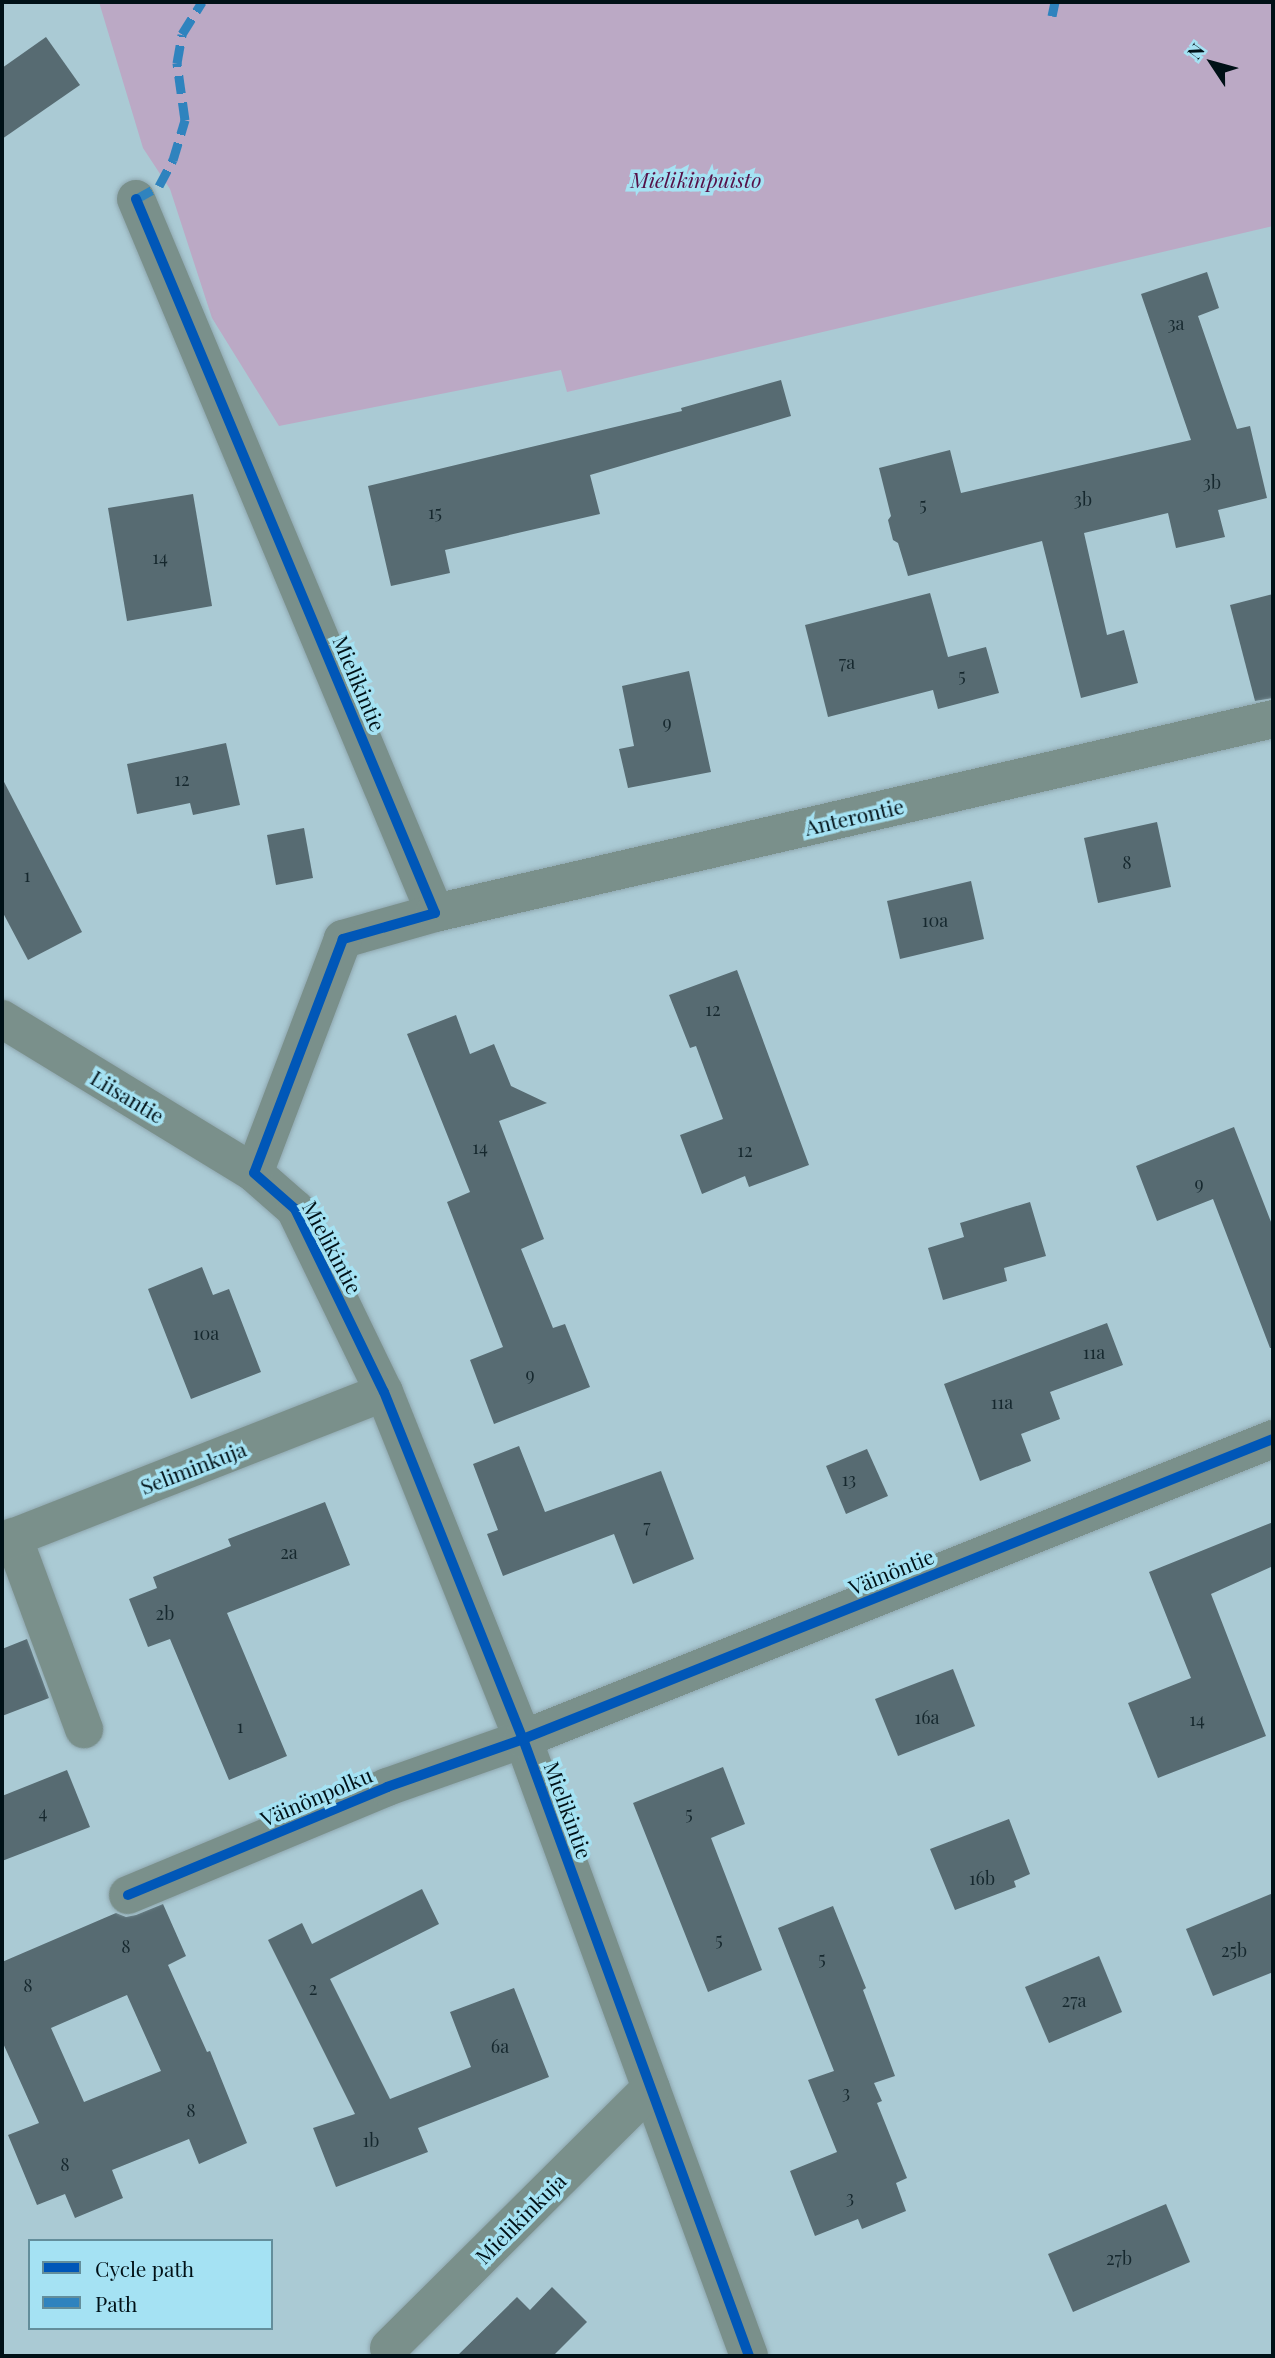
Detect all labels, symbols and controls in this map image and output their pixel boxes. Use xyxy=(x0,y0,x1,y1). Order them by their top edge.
north arrow xyxy=(1177,28,1247,98)
text: N xyxy=(1180,37,1210,64)
park label: Mielikinpuisto xyxy=(631,166,761,192)
house number: 3a xyxy=(1167,312,1185,334)
house number: 3b xyxy=(1203,471,1221,493)
house number: 3b xyxy=(1074,488,1092,510)
house number: 5 xyxy=(919,493,927,515)
house number: 15 xyxy=(428,501,442,523)
house number: 14 xyxy=(152,546,168,568)
street label: Mielikintie xyxy=(329,631,391,735)
house number: 7a xyxy=(839,651,855,673)
house number: 5 xyxy=(958,664,966,686)
house number: 9 xyxy=(662,711,672,733)
house number: 12 xyxy=(174,768,190,790)
street label: Anterontie xyxy=(802,792,906,840)
house number: 8 xyxy=(1122,851,1132,873)
house number: 1 xyxy=(24,864,30,886)
house number: 10a xyxy=(922,909,948,931)
house number: 12 xyxy=(705,998,721,1020)
street label: Liisantie xyxy=(87,1064,169,1128)
house number: 14 xyxy=(472,1136,488,1158)
house number: 12 xyxy=(737,1139,753,1161)
house number: 9 xyxy=(1194,1172,1204,1194)
street label: Mielikintie xyxy=(298,1196,368,1298)
house number: 10a xyxy=(193,1322,219,1344)
house number: 11a xyxy=(1083,1341,1105,1363)
house number: 9 xyxy=(525,1363,535,1385)
house number: 11a xyxy=(991,1391,1013,1413)
street label: Seliminkuja xyxy=(137,1435,249,1499)
house number: 13 xyxy=(842,1468,856,1490)
house number: 7 xyxy=(643,1515,651,1537)
house number: 2a xyxy=(280,1541,298,1563)
street label: Väinöntie xyxy=(845,1543,937,1599)
house number: 2b xyxy=(156,1602,174,1624)
house number: 16a xyxy=(915,1706,939,1728)
house number: 14 xyxy=(1189,1708,1205,1730)
house number: 1 xyxy=(237,1715,243,1737)
street label: Mielikintie xyxy=(540,1758,598,1862)
street label: Väinönpolku xyxy=(256,1761,376,1831)
house number: 4 xyxy=(39,1801,47,1823)
house number: 5 xyxy=(685,1802,693,1824)
house number: 16b xyxy=(969,1867,995,1889)
house number: 5 xyxy=(715,1928,723,1950)
house number: 8 xyxy=(121,1935,131,1957)
house number: 25b xyxy=(1221,1939,1247,1961)
house number: 5 xyxy=(818,1947,826,1969)
house number: 8 xyxy=(23,1974,33,1996)
house number: 2 xyxy=(309,1977,317,1999)
house number: 27a xyxy=(1062,1989,1086,2011)
house number: 6a xyxy=(491,2035,509,2057)
house number: 3 xyxy=(842,2081,850,2103)
house number: 8 xyxy=(186,2099,196,2121)
house number: 1b xyxy=(363,2129,379,2151)
house number: 8 xyxy=(60,2153,70,2175)
street label: Mielikinkuja xyxy=(470,2168,570,2268)
house number: 3 xyxy=(846,2186,854,2208)
legend xyxy=(28,2239,273,2330)
house number: 27b xyxy=(1106,2247,1132,2269)
text: Cycle path xyxy=(95,2254,194,2282)
text: Path xyxy=(95,2289,137,2317)

